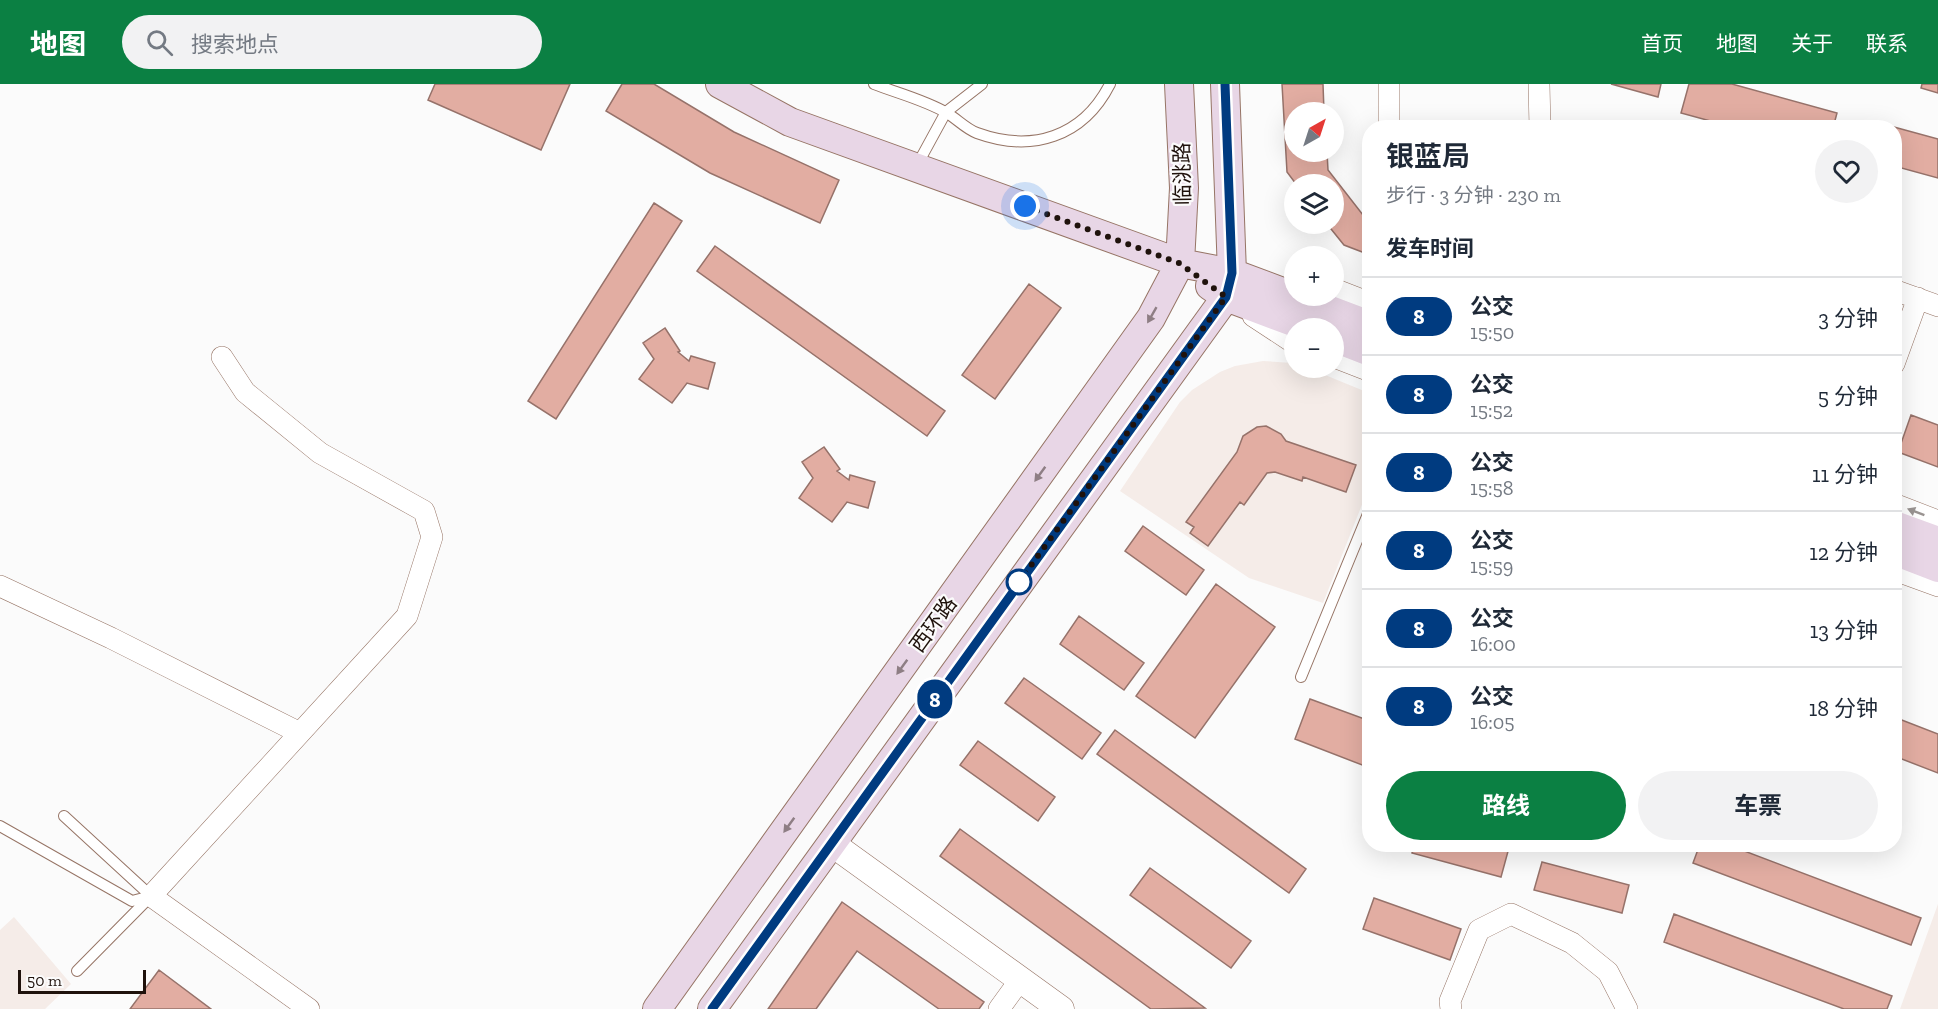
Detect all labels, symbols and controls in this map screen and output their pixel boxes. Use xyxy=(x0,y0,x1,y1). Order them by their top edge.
search box xyxy=(122,15,542,69)
icon: search xyxy=(143,26,176,59)
text: 地图 xyxy=(30,28,86,61)
text: 搜索地点 xyxy=(191,31,279,58)
text: 首页 xyxy=(1641,31,1683,56)
text: 地图 xyxy=(1716,31,1758,56)
text: 关于 xyxy=(1791,31,1833,56)
text: 联系 xyxy=(1866,31,1908,56)
north arrow xyxy=(1284,102,1344,162)
map controls xyxy=(1284,102,1344,378)
text: 银蓝局 xyxy=(1386,140,1470,173)
button: heart xyxy=(1815,140,1878,203)
street label: 临洮路 xyxy=(1169,142,1195,206)
button: layers xyxy=(1284,174,1344,234)
text: 步行 · 3 分钟 · 230 m xyxy=(1386,183,1561,207)
your location xyxy=(1010,191,1040,221)
text: 发车时间 xyxy=(1386,235,1474,262)
button: + xyxy=(1284,246,1344,306)
text: 公交 xyxy=(1470,293,1514,320)
text: 8 xyxy=(1413,304,1425,329)
text: 3 分钟 xyxy=(1818,305,1878,332)
one-way arrow xyxy=(1147,307,1158,323)
button: − xyxy=(1284,318,1344,378)
text: 15:50 xyxy=(1470,320,1514,344)
text: 公交 xyxy=(1470,371,1514,398)
text: 8 xyxy=(1413,382,1425,407)
text: 5 分钟 xyxy=(1818,383,1878,410)
text: 15:52 xyxy=(1470,398,1513,422)
text: 公交 xyxy=(1470,449,1514,476)
text: 8 xyxy=(1413,460,1425,485)
text: 11 分钟 xyxy=(1812,461,1878,488)
one-way arrow xyxy=(1035,466,1046,482)
text: 15:58 xyxy=(1470,476,1513,500)
one-way arrow xyxy=(1907,507,1925,516)
text: 公交 xyxy=(1470,527,1514,554)
text: 8 xyxy=(1413,538,1425,563)
text: 12 分钟 xyxy=(1809,539,1878,566)
text: 15:59 xyxy=(1470,554,1513,578)
unlabelled marker xyxy=(1006,569,1032,595)
street label: 西环路 xyxy=(904,591,962,657)
text: 公交 xyxy=(1470,605,1514,632)
text: 8 xyxy=(1413,616,1425,641)
text: 13 分钟 xyxy=(1810,617,1878,644)
text: 16:00 xyxy=(1470,632,1516,656)
one-way arrow xyxy=(896,658,908,674)
line badge: 8 xyxy=(916,680,954,718)
text: 公交 xyxy=(1470,683,1514,710)
text: 8 xyxy=(929,687,941,712)
text: 8 xyxy=(1413,694,1425,719)
text: 18 分钟 xyxy=(1809,695,1878,722)
text: 16:05 xyxy=(1470,710,1515,734)
button: 路线 xyxy=(1386,771,1626,840)
button: 车票 xyxy=(1638,771,1878,840)
one-way arrow xyxy=(783,818,795,833)
scale bar xyxy=(18,967,146,994)
text: 50 m xyxy=(27,971,62,990)

